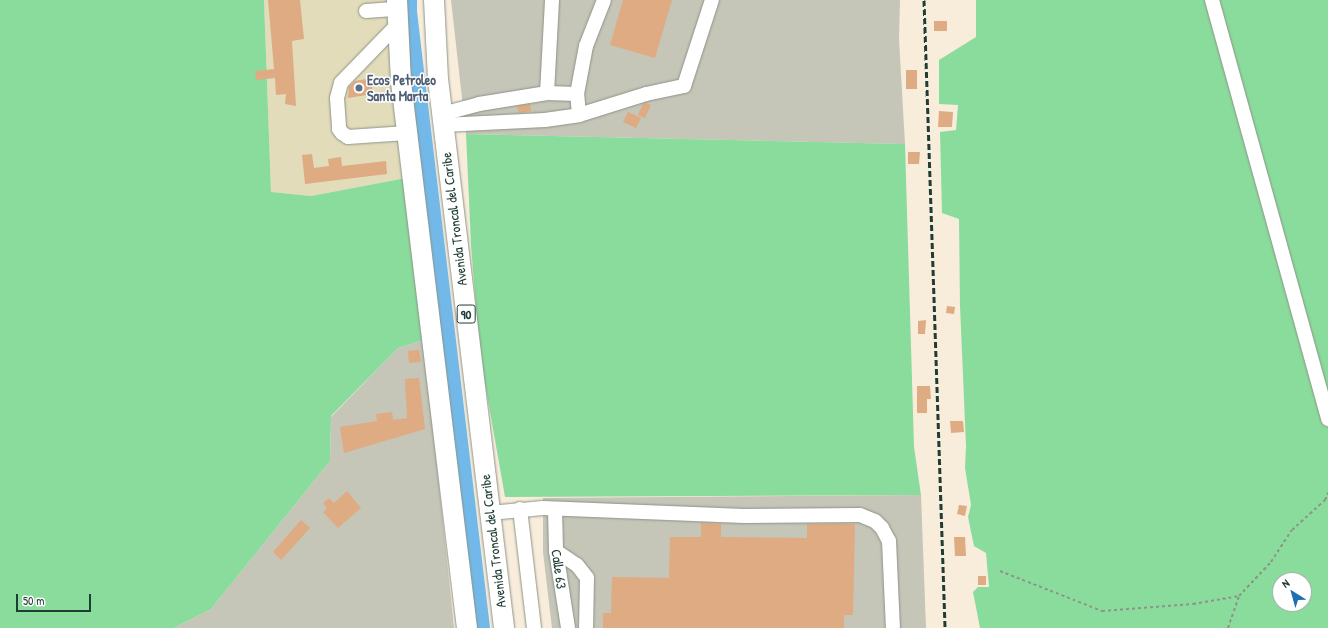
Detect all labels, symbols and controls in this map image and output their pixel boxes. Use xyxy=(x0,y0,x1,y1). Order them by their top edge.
place label: Ecos Petroleo Santa Marta xyxy=(367,72,436,104)
marker: Ecos Petroleo Santa Marta xyxy=(354,83,364,93)
street label: Avenida Troncal del Caribe xyxy=(437,151,471,287)
road number: 90 xyxy=(456,303,476,325)
street label: Avenida Troncal del Caribe xyxy=(476,473,510,609)
street label: Calle 63 xyxy=(548,548,570,590)
north arrow xyxy=(1272,572,1312,612)
text: N xyxy=(1279,576,1292,591)
scale bar xyxy=(18,586,93,612)
text: 50 m xyxy=(23,592,44,609)

